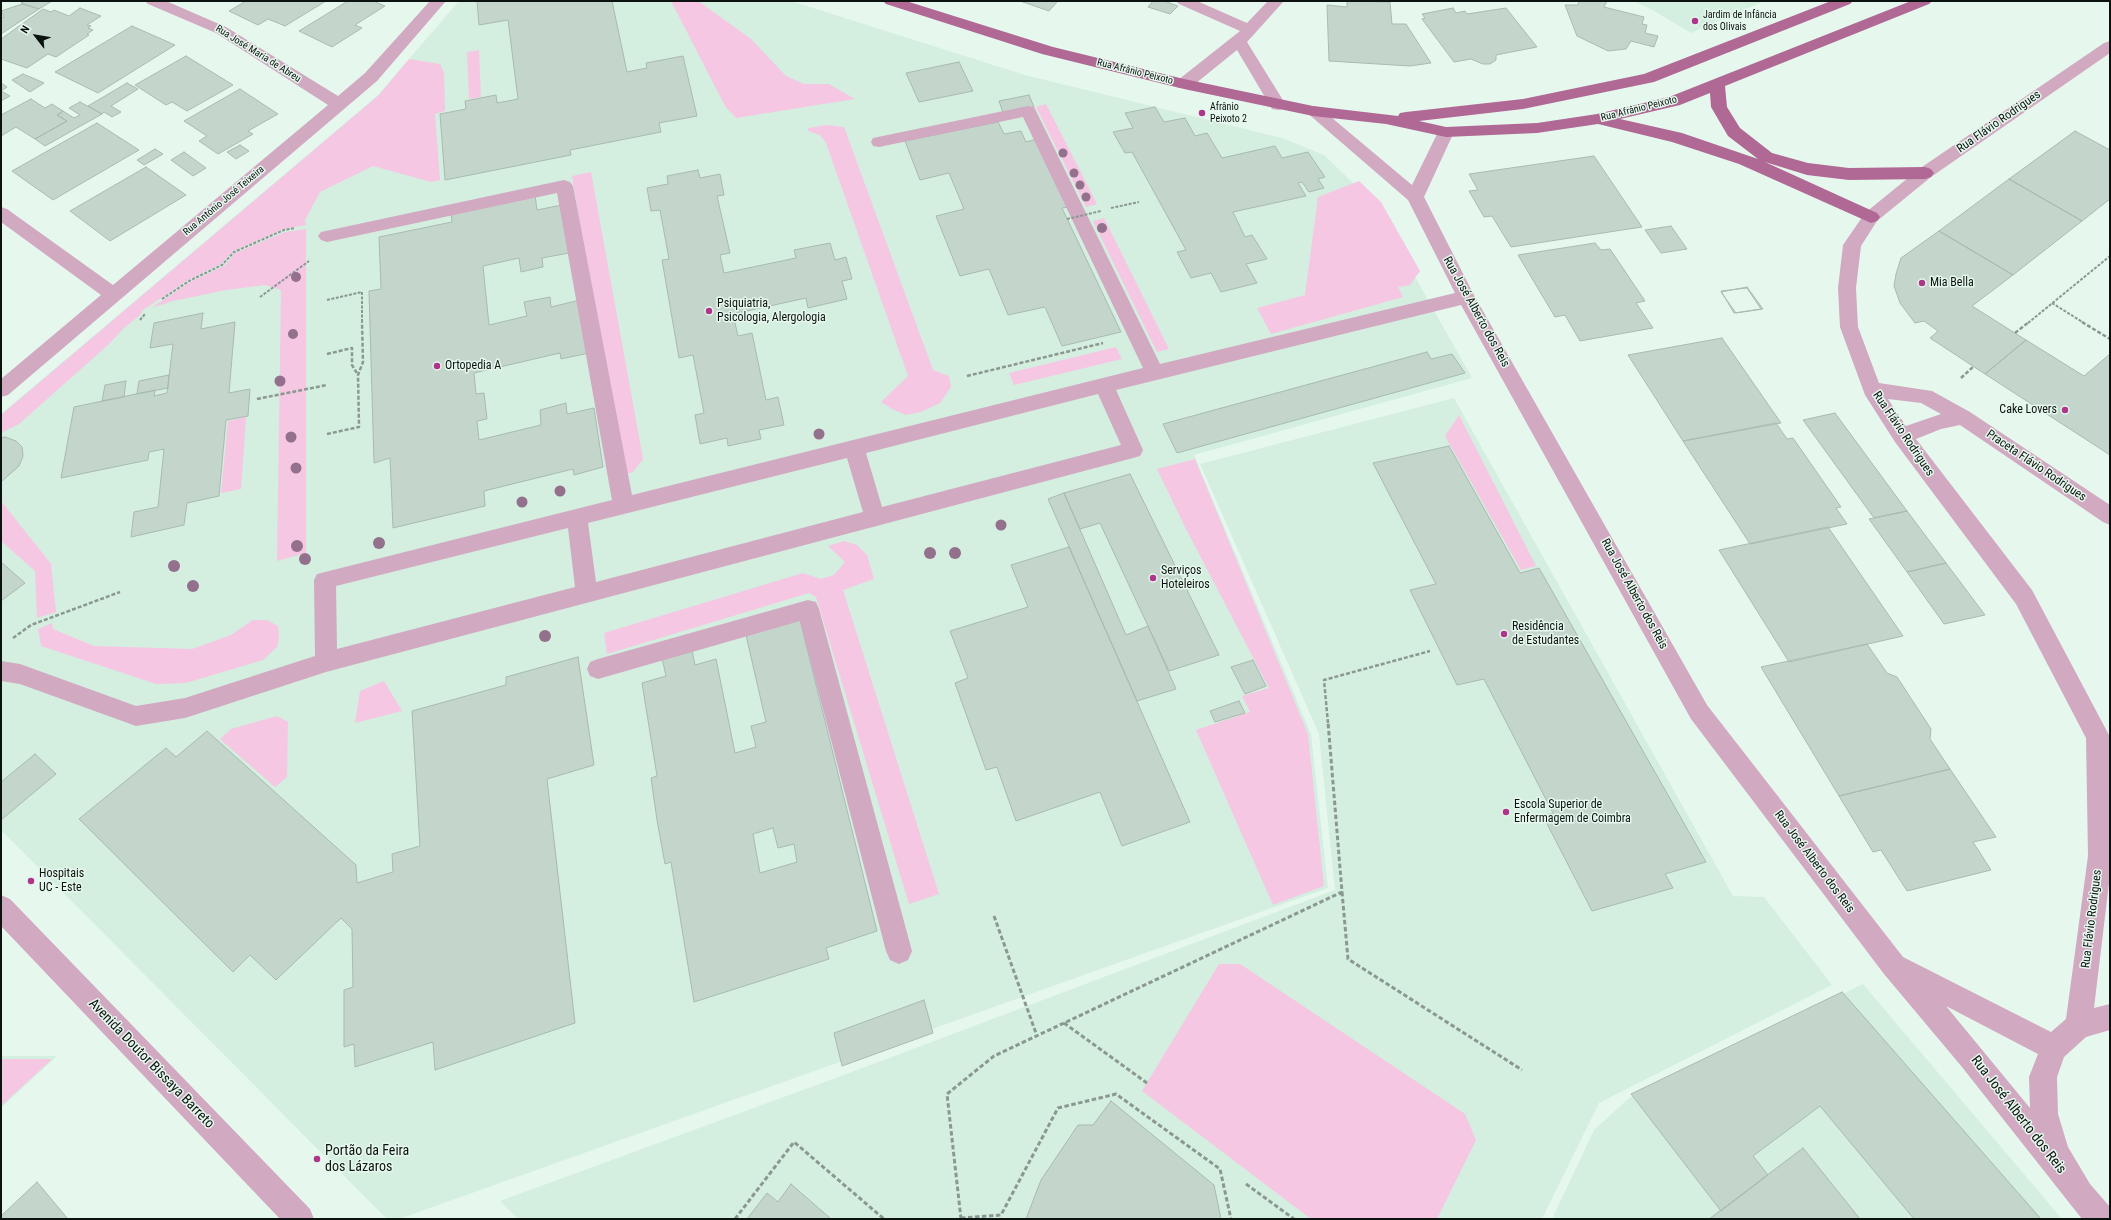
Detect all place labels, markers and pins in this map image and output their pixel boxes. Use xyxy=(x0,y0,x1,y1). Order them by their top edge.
place label: Jardim de Infância dos Olivais xyxy=(1703,9,1776,32)
marker: Jardim de Infância dos Olivais xyxy=(1690,16,1700,26)
place label: Afrânio Peixoto 2 xyxy=(1210,101,1247,124)
marker: Afrânio Peixoto 2 xyxy=(1197,108,1207,118)
place label: Mia Bella xyxy=(1930,276,1974,290)
marker: Mia Bella xyxy=(1917,278,1927,288)
place label: Psiquiatria, Psicologia, Alergologia xyxy=(717,297,826,325)
marker: Psiquiatria, Psicologia, Alergologia xyxy=(704,306,714,316)
place label: Ortopedia A xyxy=(445,359,501,373)
marker: Ortopedia A xyxy=(432,361,442,371)
place label: Cake Lovers xyxy=(1999,403,2057,417)
marker: Cake Lovers xyxy=(2060,405,2070,415)
place label: Serviços Hoteleiros xyxy=(1161,564,1210,592)
marker: Serviços Hoteleiros xyxy=(1148,573,1158,583)
place label: Residência de Estudantes xyxy=(1512,620,1579,648)
marker: Residência de Estudantes xyxy=(1499,629,1509,639)
place label: Escola Superior de Enfermagem de Coimbra xyxy=(1514,798,1631,826)
marker: Escola Superior de Enfermagem de Coimbra xyxy=(1501,807,1511,817)
place label: Hospitais UC - Este xyxy=(39,867,84,895)
marker: Hospitais UC - Este xyxy=(26,876,36,886)
place label: Portão da Feira dos Lázaros xyxy=(325,1143,409,1176)
marker: Portão da Feira dos Lázaros xyxy=(312,1154,322,1164)

